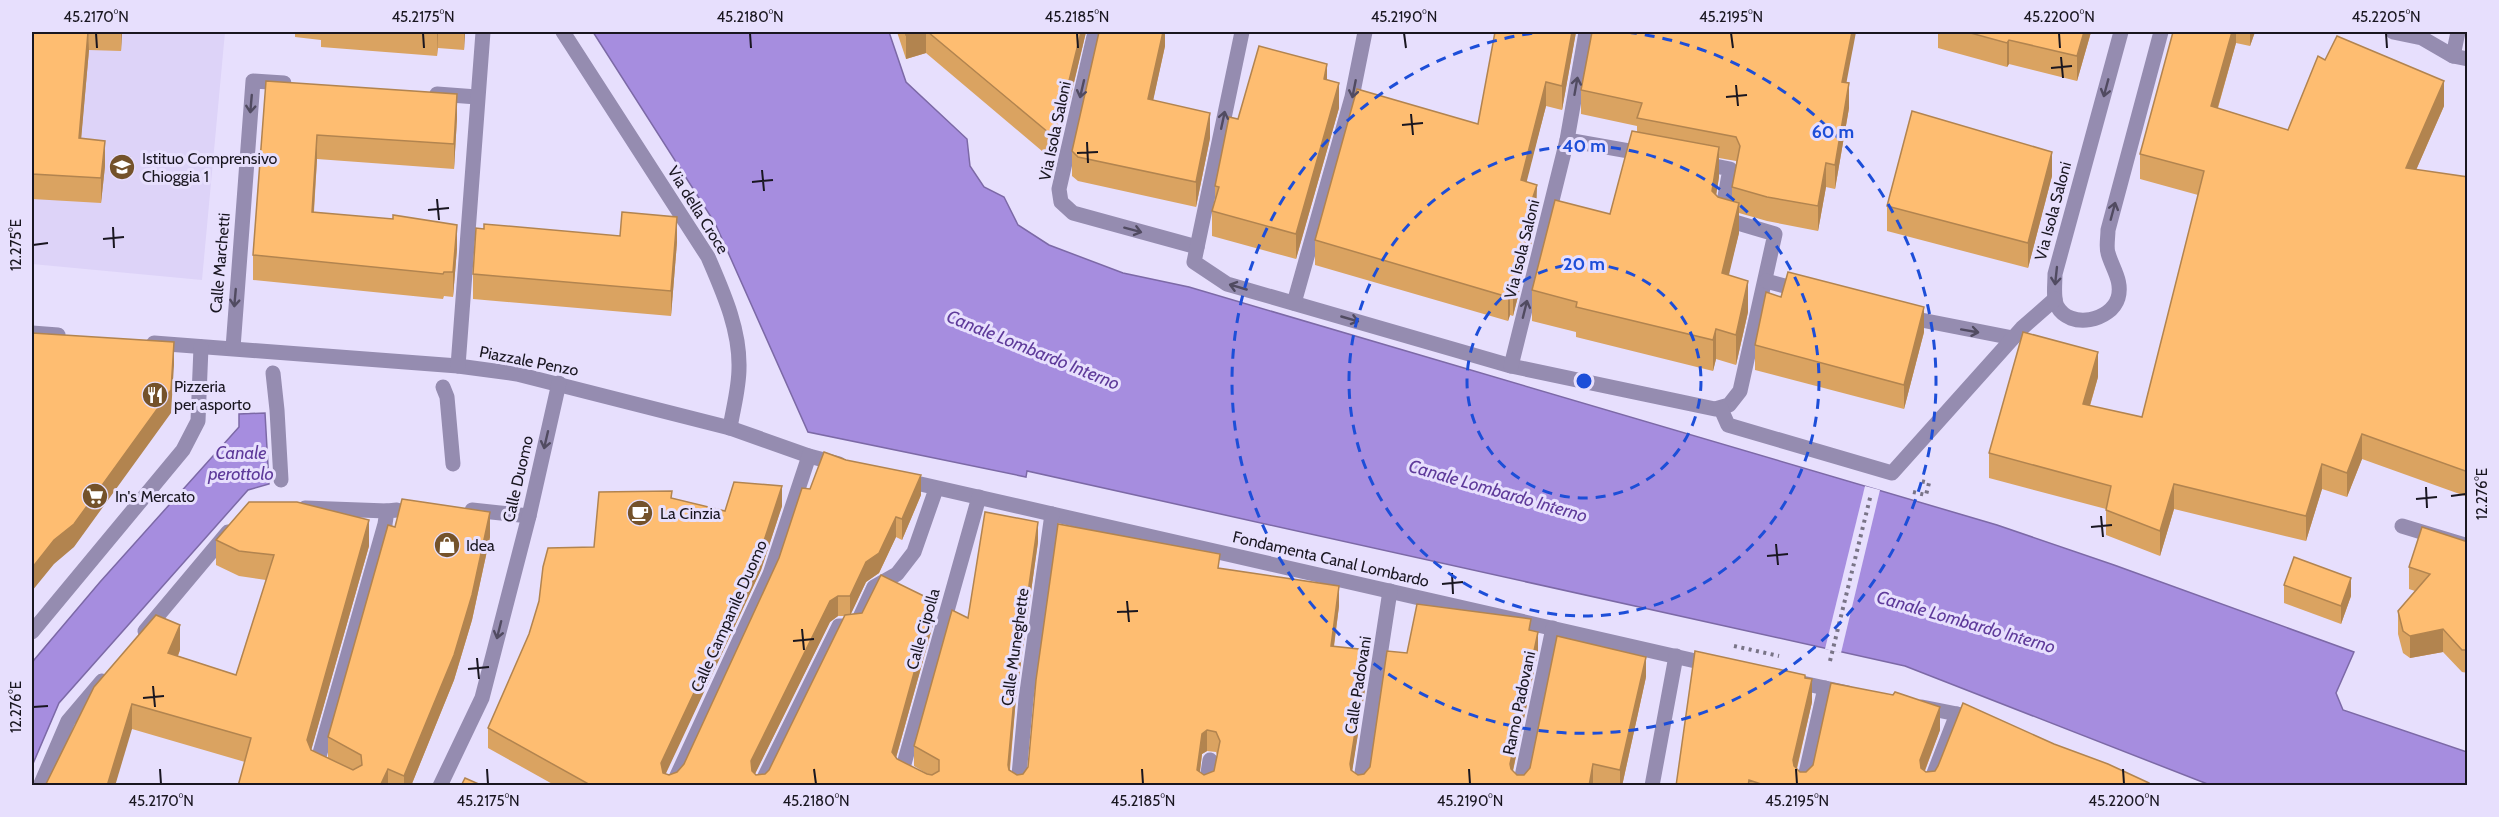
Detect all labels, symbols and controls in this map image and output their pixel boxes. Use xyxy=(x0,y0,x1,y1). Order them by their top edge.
text: 45.2170°N xyxy=(63,8,129,26)
text: 45.2175°N xyxy=(391,8,455,26)
text: 45.2180°N xyxy=(716,8,784,26)
text: 45.2185°N xyxy=(1045,8,1109,26)
text: 45.2190°N xyxy=(1371,8,1437,26)
text: 45.2195°N xyxy=(1699,8,1763,26)
text: 45.2200°N xyxy=(2023,8,2095,26)
text: 45.2205°N xyxy=(2351,8,2421,26)
one-way arrow xyxy=(1571,76,1582,96)
one-way arrow xyxy=(2100,78,2111,97)
street label: Via Isola Saloni xyxy=(1035,79,1075,183)
one-way arrow xyxy=(1076,79,1088,98)
one-way arrow xyxy=(1348,79,1359,98)
one-way arrow xyxy=(245,93,256,113)
one-way arrow xyxy=(1218,111,1229,131)
text: 60 m xyxy=(1812,121,1854,143)
text: 40 m xyxy=(1562,135,1606,157)
place label: Istituo Comprensivo Chioggia 1 xyxy=(142,149,278,186)
school or university icon: Istituo Comprensivo Chioggia 1 xyxy=(107,152,137,182)
street label: Via Isola Saloni xyxy=(2031,160,2075,262)
street label: Via della Croce xyxy=(664,163,732,257)
street label: Via Isola Saloni xyxy=(1501,198,1543,300)
one-way arrow xyxy=(2108,202,2119,221)
street label: Calle Marchetti xyxy=(206,212,234,314)
text: 12.275°E xyxy=(7,219,25,271)
one-way arrow xyxy=(1123,224,1142,236)
text: 20 m xyxy=(1563,253,1605,275)
one-way arrow xyxy=(2050,266,2061,286)
one-way arrow xyxy=(1228,281,1247,292)
one-way arrow xyxy=(230,288,241,308)
one-way arrow xyxy=(1520,300,1532,319)
water label: Canale Lombardo Interno xyxy=(943,305,1123,395)
one-way arrow xyxy=(1340,314,1359,325)
one-way arrow xyxy=(1960,325,1980,336)
street label: Piazzale Penzo xyxy=(478,342,580,380)
centre of rings xyxy=(1574,371,1594,391)
place label: Pizzeria per asporto xyxy=(174,377,251,414)
restaurant icon: Pizzeria per asporto xyxy=(140,380,170,410)
one-way arrow xyxy=(540,430,551,450)
street label: Calle Duomo xyxy=(499,434,537,524)
water label: Canale perottolo xyxy=(207,442,274,485)
water label: Canale Lombardo Interno xyxy=(1406,455,1590,527)
text: 12.276°E xyxy=(2473,468,2491,520)
supermarket icon: In's Mercato xyxy=(80,481,110,511)
place label: In's Mercato xyxy=(115,487,195,506)
cafe icon: La Cinzia xyxy=(625,498,655,528)
place label: La Cinzia xyxy=(660,504,721,523)
street label: Fondamenta Canal Lombardo xyxy=(1231,527,1431,591)
shop icon: Idea xyxy=(432,530,462,560)
place label: Idea xyxy=(466,536,495,555)
street label: Calle Campanile Duomo xyxy=(687,537,771,695)
street label: Calle Cipolla xyxy=(902,586,944,672)
water label: Canale Lombardo Interno xyxy=(1874,586,2058,658)
street label: Calle Muneghette xyxy=(997,587,1033,707)
one-way arrow xyxy=(493,620,505,639)
street label: Calle Padovani xyxy=(1341,635,1375,735)
street label: Ramo Padovani xyxy=(1499,649,1539,757)
text: 12.276°E xyxy=(7,681,25,733)
text: 45.2170°N xyxy=(128,792,194,810)
text: 45.2175°N xyxy=(456,792,520,810)
text: 45.2180°N xyxy=(782,792,850,810)
text: 45.2185°N xyxy=(1111,792,1175,810)
text: 45.2190°N xyxy=(1437,792,1503,810)
text: 45.2195°N xyxy=(1765,792,1829,810)
text: 45.2200°N xyxy=(2088,792,2160,810)

